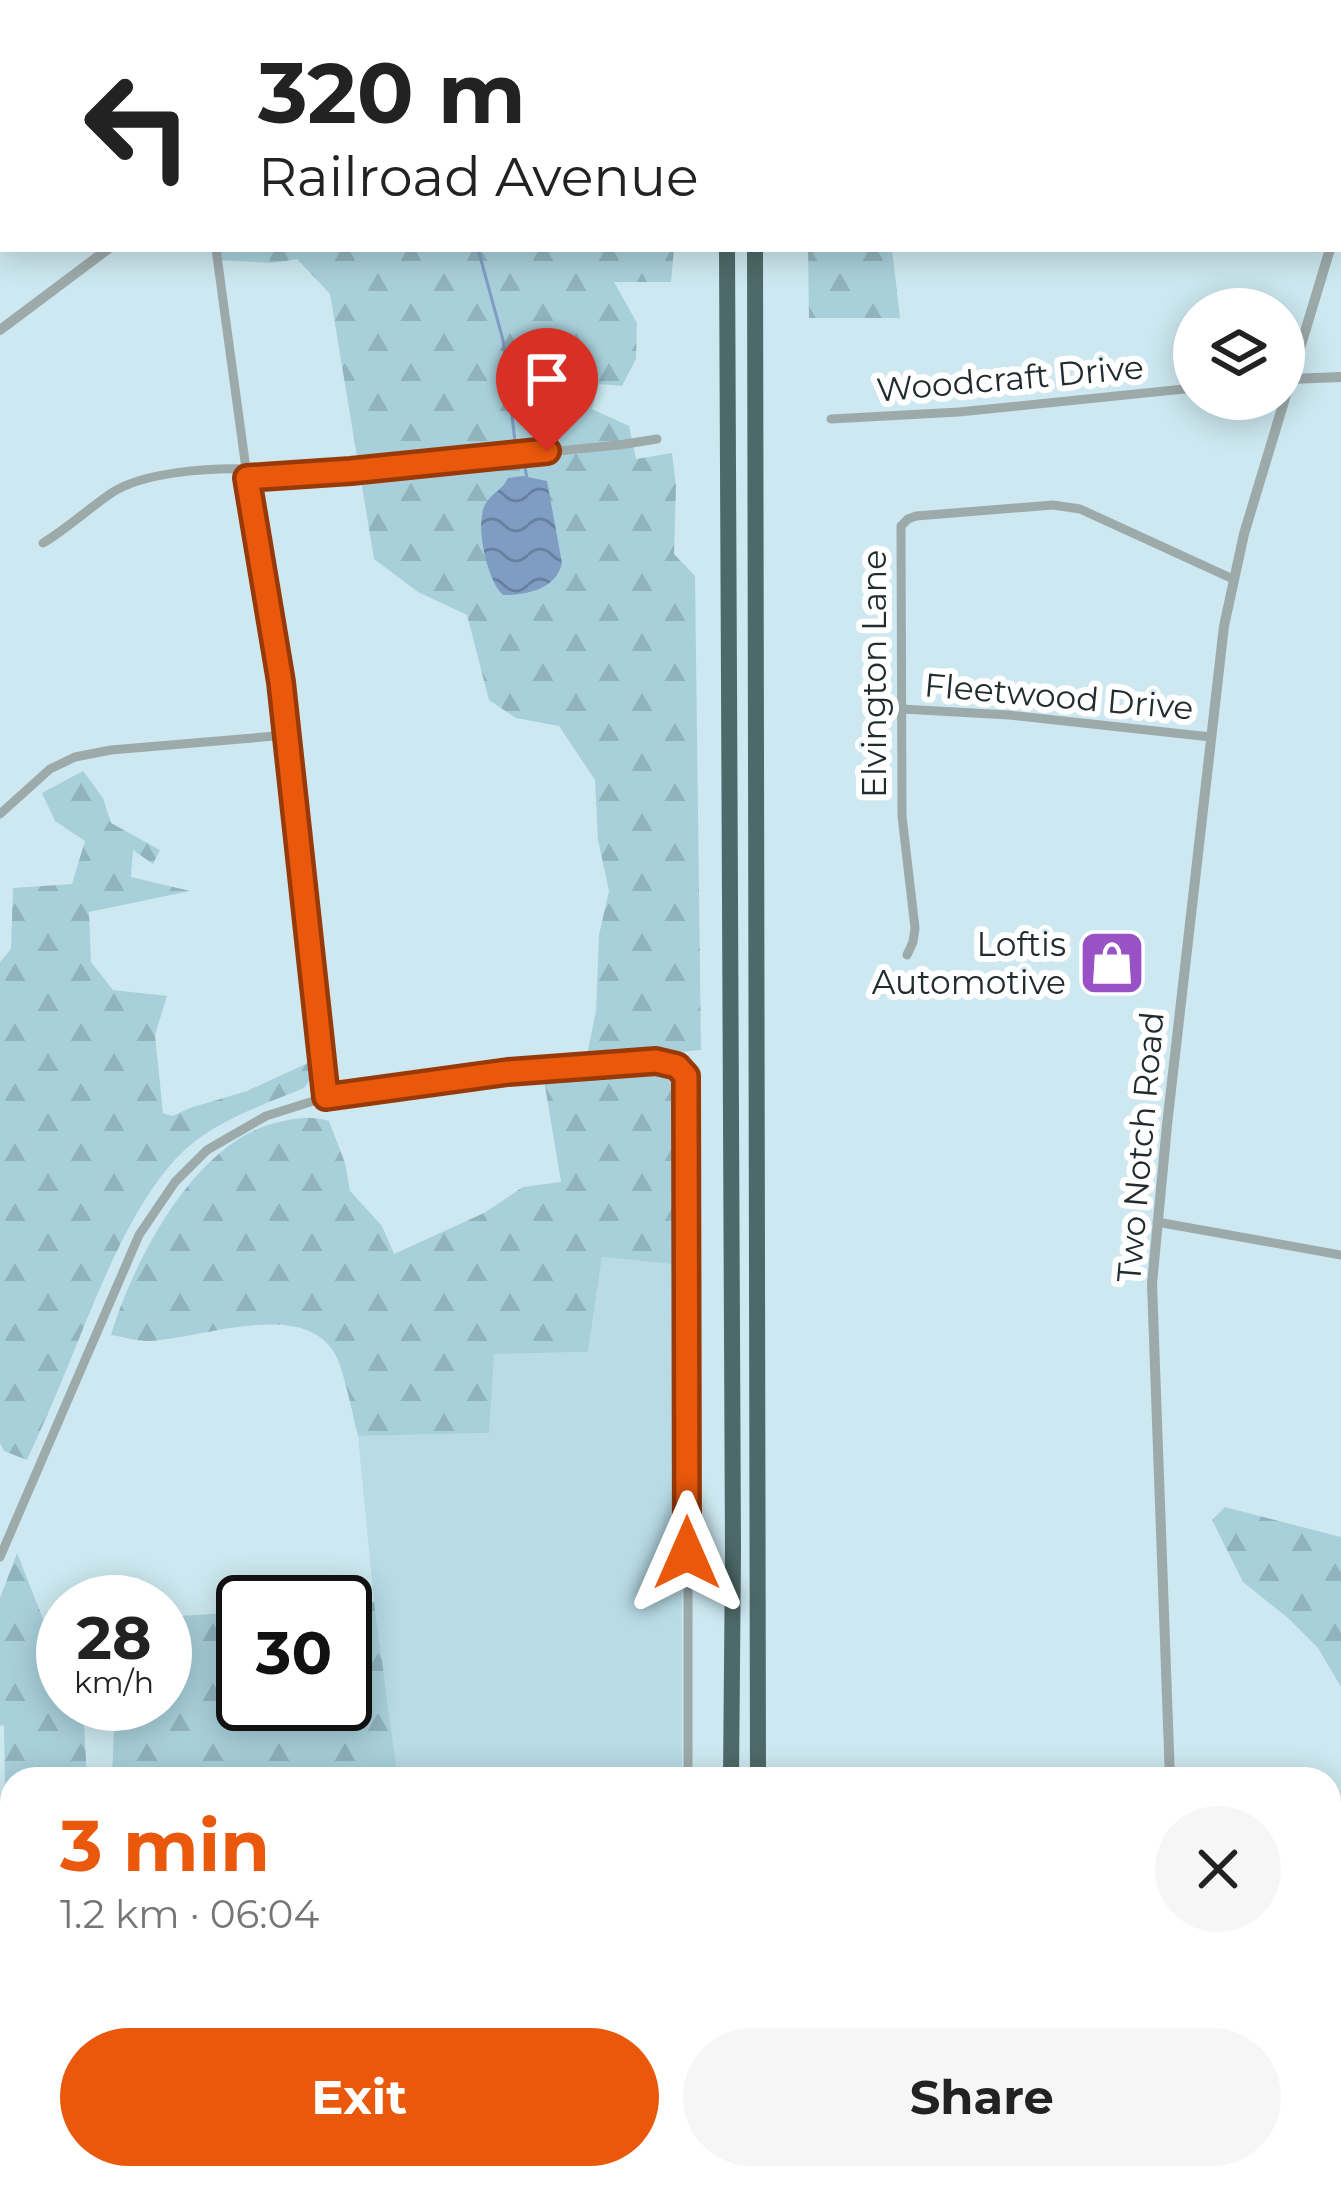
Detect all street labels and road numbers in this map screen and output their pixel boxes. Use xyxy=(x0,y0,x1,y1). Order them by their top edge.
street label: Woodcraft Drive xyxy=(875,346,1145,410)
street label: Elvington Lane xyxy=(854,550,894,798)
street label: Fleetwood Drive xyxy=(923,664,1195,728)
street label: Two Notch Road xyxy=(1108,1010,1172,1284)

